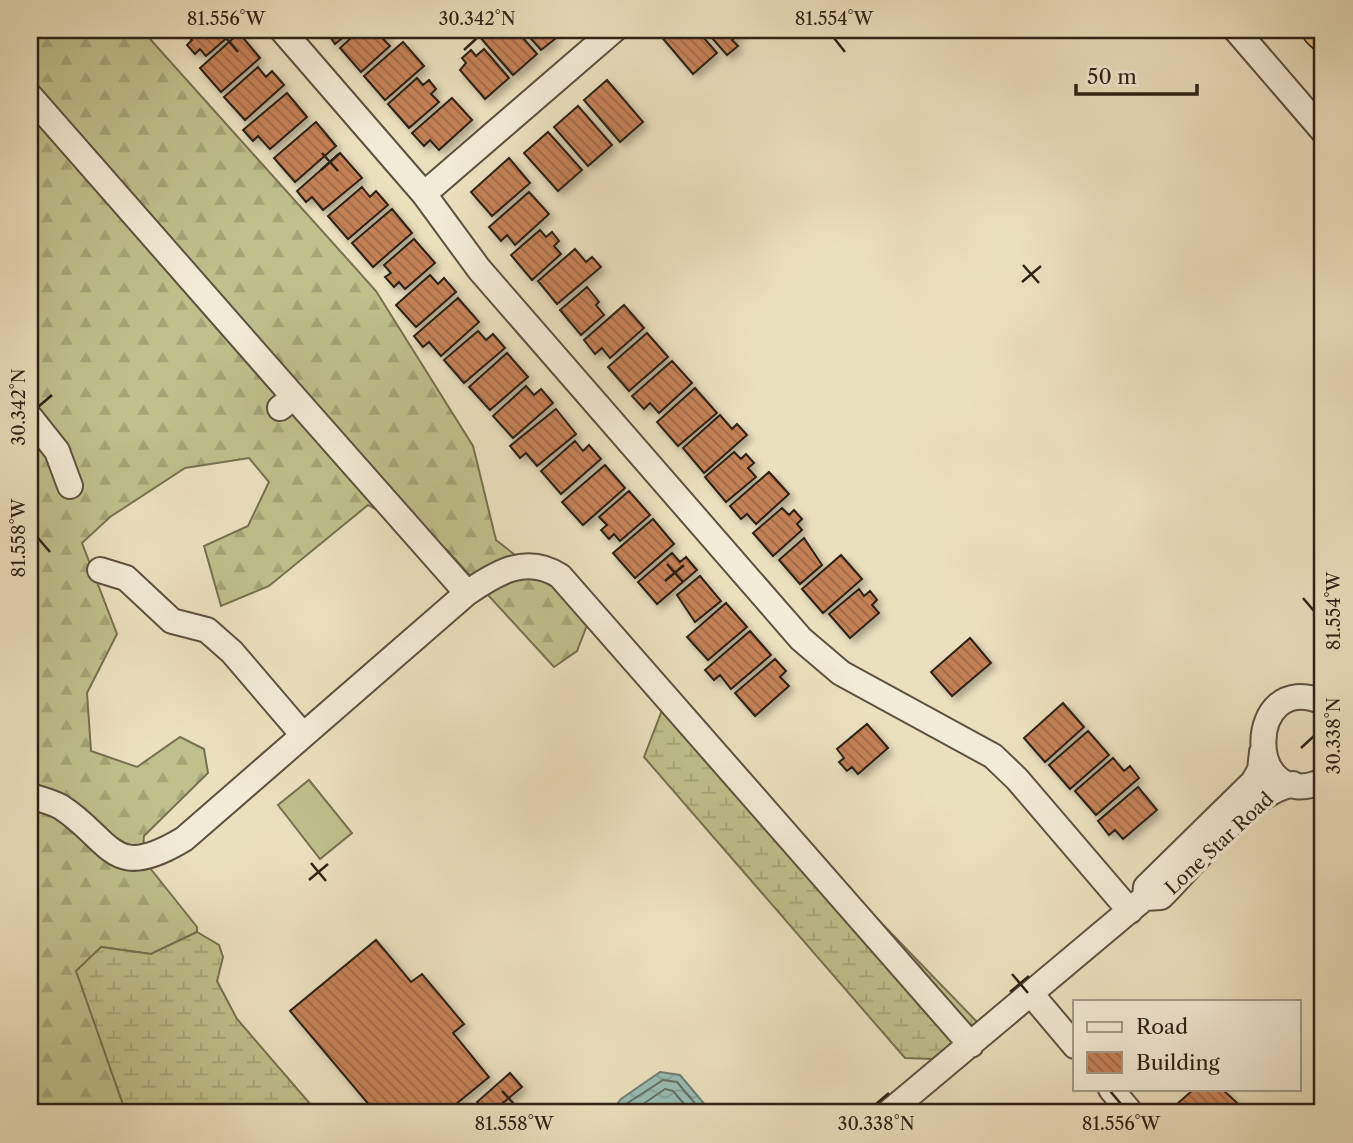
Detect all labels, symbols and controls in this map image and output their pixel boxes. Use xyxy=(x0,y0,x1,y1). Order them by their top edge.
text: 81.556°W xyxy=(187,8,266,30)
text: 30.342°N xyxy=(438,8,516,30)
text: 81.554°W xyxy=(795,8,875,30)
scale bar xyxy=(1076,52,1197,96)
text: 50 m xyxy=(1087,64,1137,89)
text: 30.342°N xyxy=(8,368,30,446)
text: 81.558°W xyxy=(8,497,30,577)
text: 81.554°W xyxy=(1323,570,1345,650)
text: 30.338°N xyxy=(1323,697,1345,775)
street label: Lone Star Road xyxy=(1160,787,1279,899)
legend xyxy=(1073,1000,1300,1090)
text: Road xyxy=(1136,1014,1188,1039)
text: Building xyxy=(1136,1050,1221,1075)
text: 81.558°W xyxy=(475,1113,555,1135)
text: 30.338°N xyxy=(837,1113,915,1135)
text: 81.556°W xyxy=(1082,1113,1161,1135)

